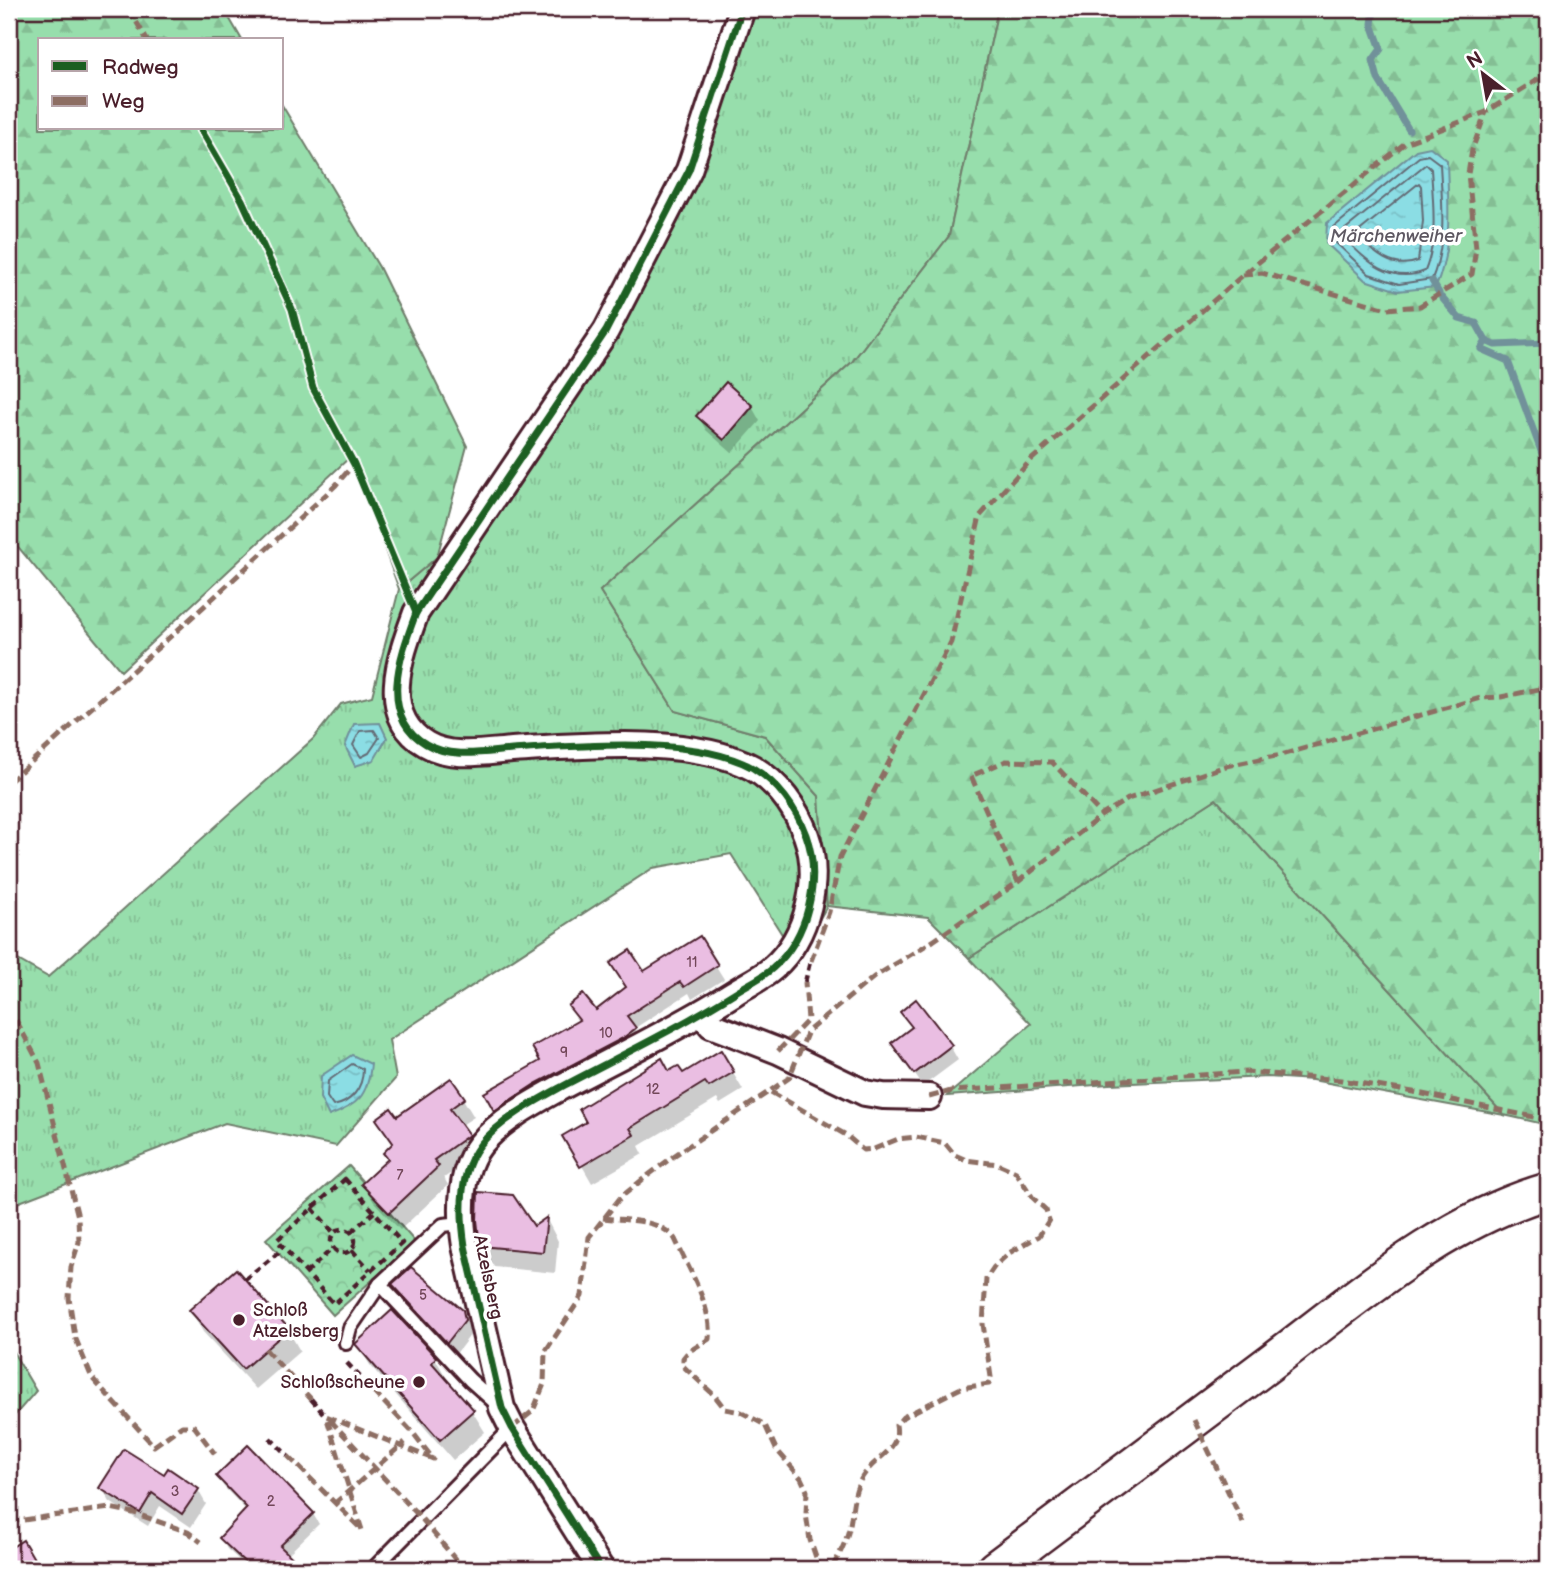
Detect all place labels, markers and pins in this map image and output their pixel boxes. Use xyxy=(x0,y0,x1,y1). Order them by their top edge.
place label: Schloß Atzelsberg xyxy=(253,1300,339,1342)
marker: Schloß Atzelsberg xyxy=(231,1312,247,1328)
place label: Schloßscheune xyxy=(280,1372,405,1393)
marker: Schloßscheune xyxy=(411,1374,427,1390)

